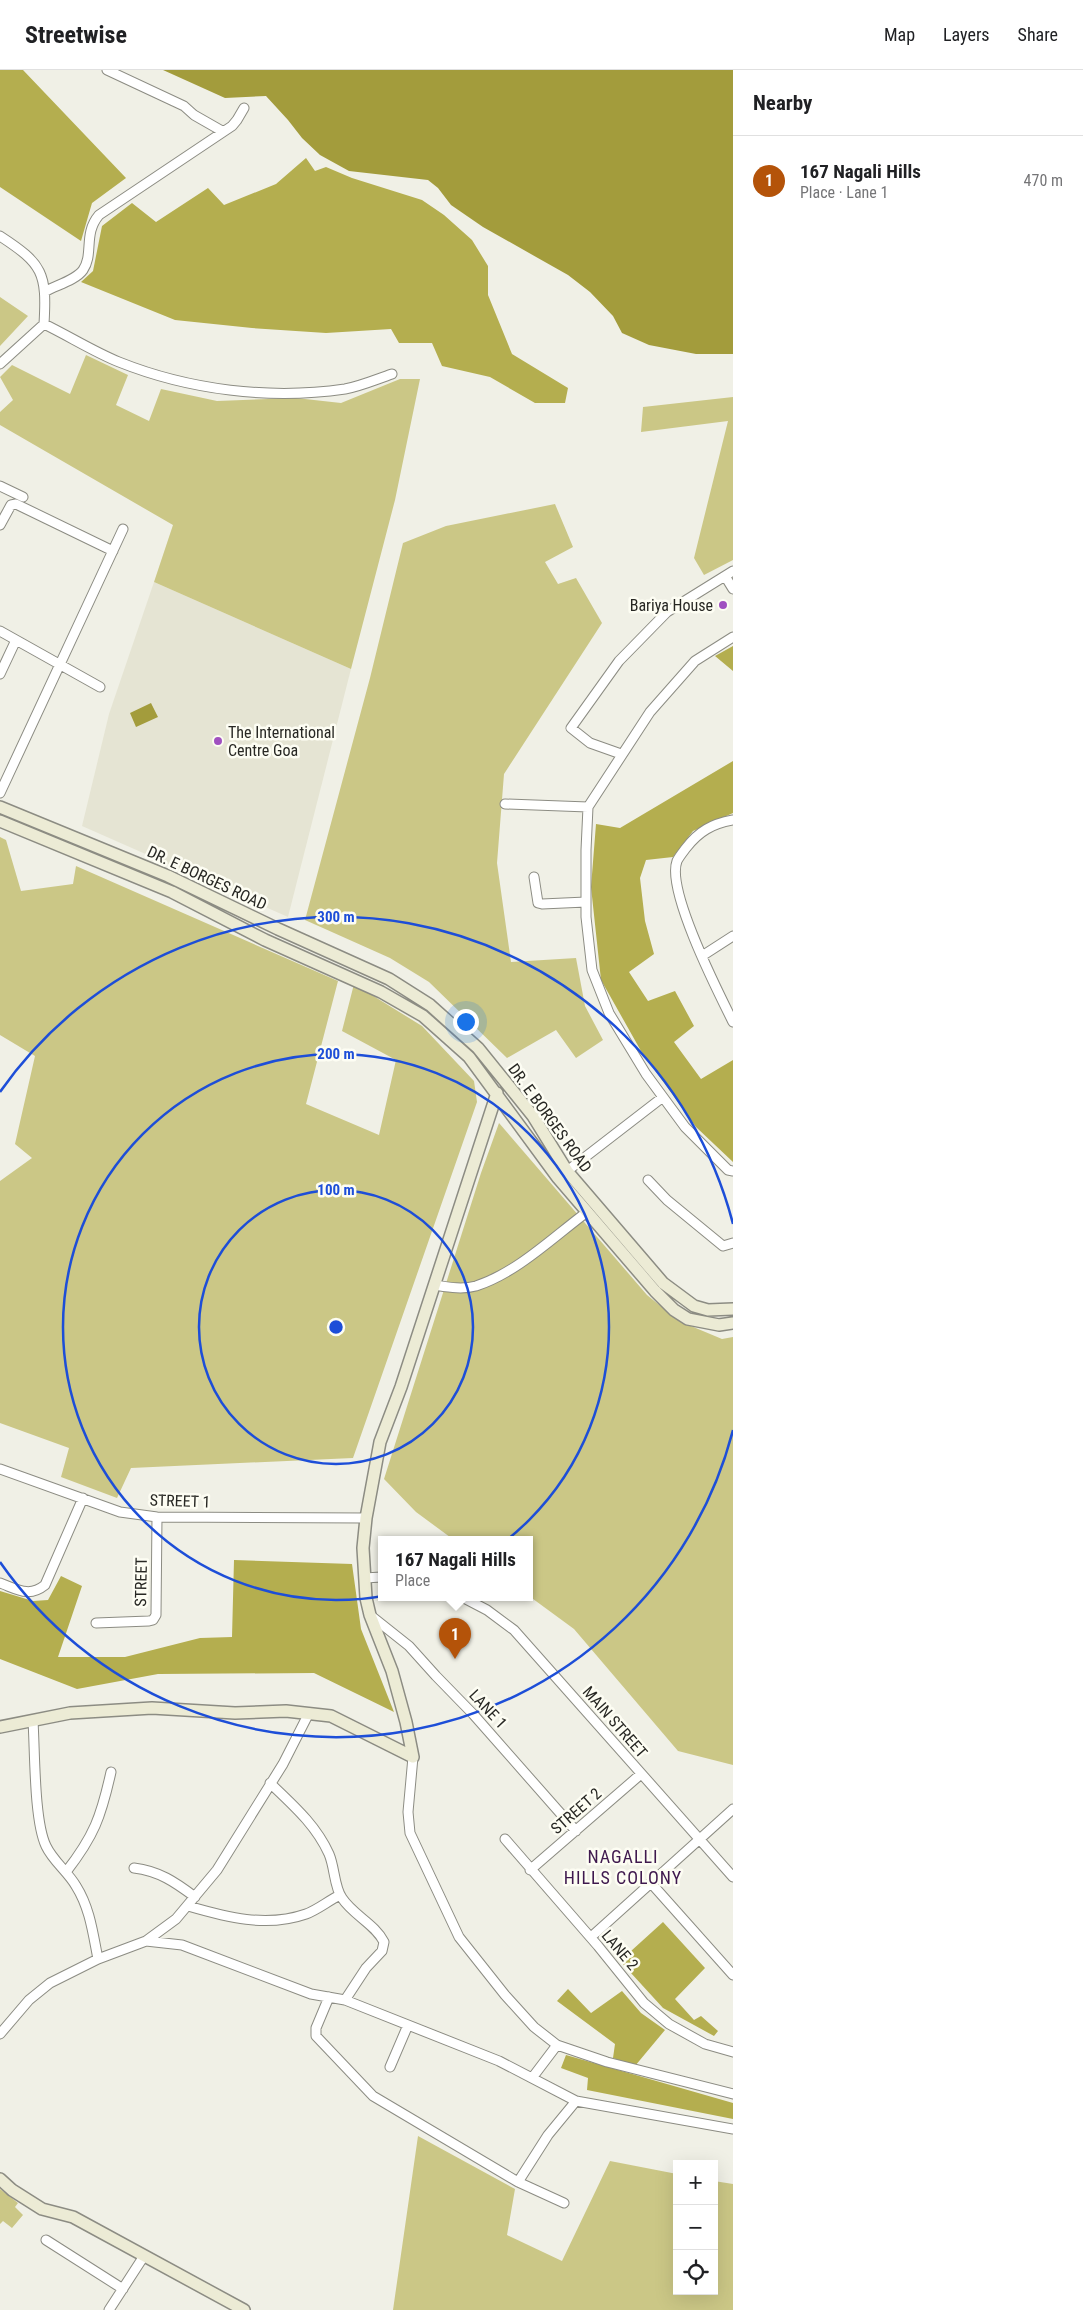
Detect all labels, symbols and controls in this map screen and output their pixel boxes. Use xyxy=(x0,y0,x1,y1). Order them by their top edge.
text: Streetwise xyxy=(25,21,127,49)
text: Map xyxy=(884,24,915,45)
text: Layers xyxy=(943,24,990,45)
text: Share xyxy=(1018,24,1058,45)
text: Nearby xyxy=(753,91,812,115)
text: 167 Nagali Hills xyxy=(800,160,921,183)
text: 1 xyxy=(765,171,773,190)
text: 470 m xyxy=(1024,171,1063,190)
text: Place · Lane 1 xyxy=(800,183,888,202)
place label: Bariya House xyxy=(630,596,713,615)
marker: Bariya House xyxy=(717,599,729,611)
place label: The International Centre Goa xyxy=(228,723,335,760)
marker: The International Centre Goa xyxy=(212,735,224,747)
street label: DR. E BORGES ROAD xyxy=(144,842,270,914)
text: 300 m xyxy=(317,908,355,926)
your location xyxy=(453,1009,479,1035)
text: 200 m xyxy=(317,1045,355,1063)
street label: DR. E BORGES ROAD xyxy=(504,1060,596,1176)
text: 100 m xyxy=(317,1181,355,1199)
centre of rings xyxy=(327,1318,345,1336)
street label: STREET 1 xyxy=(149,1490,211,1512)
popup xyxy=(378,1536,533,1601)
text: 167 Nagali Hills xyxy=(395,1548,516,1571)
street label: STREET xyxy=(131,1557,151,1607)
text: Place xyxy=(395,1571,430,1590)
pin: 1 xyxy=(439,1618,471,1659)
street label: MAIN STREET xyxy=(579,1682,651,1762)
street label: LANE 1 xyxy=(465,1686,511,1732)
street label: STREET 2 xyxy=(547,1784,605,1838)
district label: NAGALLI HILLS COLONY xyxy=(564,1846,682,1888)
street label: LANE 2 xyxy=(598,1926,642,1974)
map controls xyxy=(673,2160,718,2295)
button: + xyxy=(673,2160,718,2205)
button: − xyxy=(673,2205,718,2250)
button: locate xyxy=(673,2250,718,2295)

